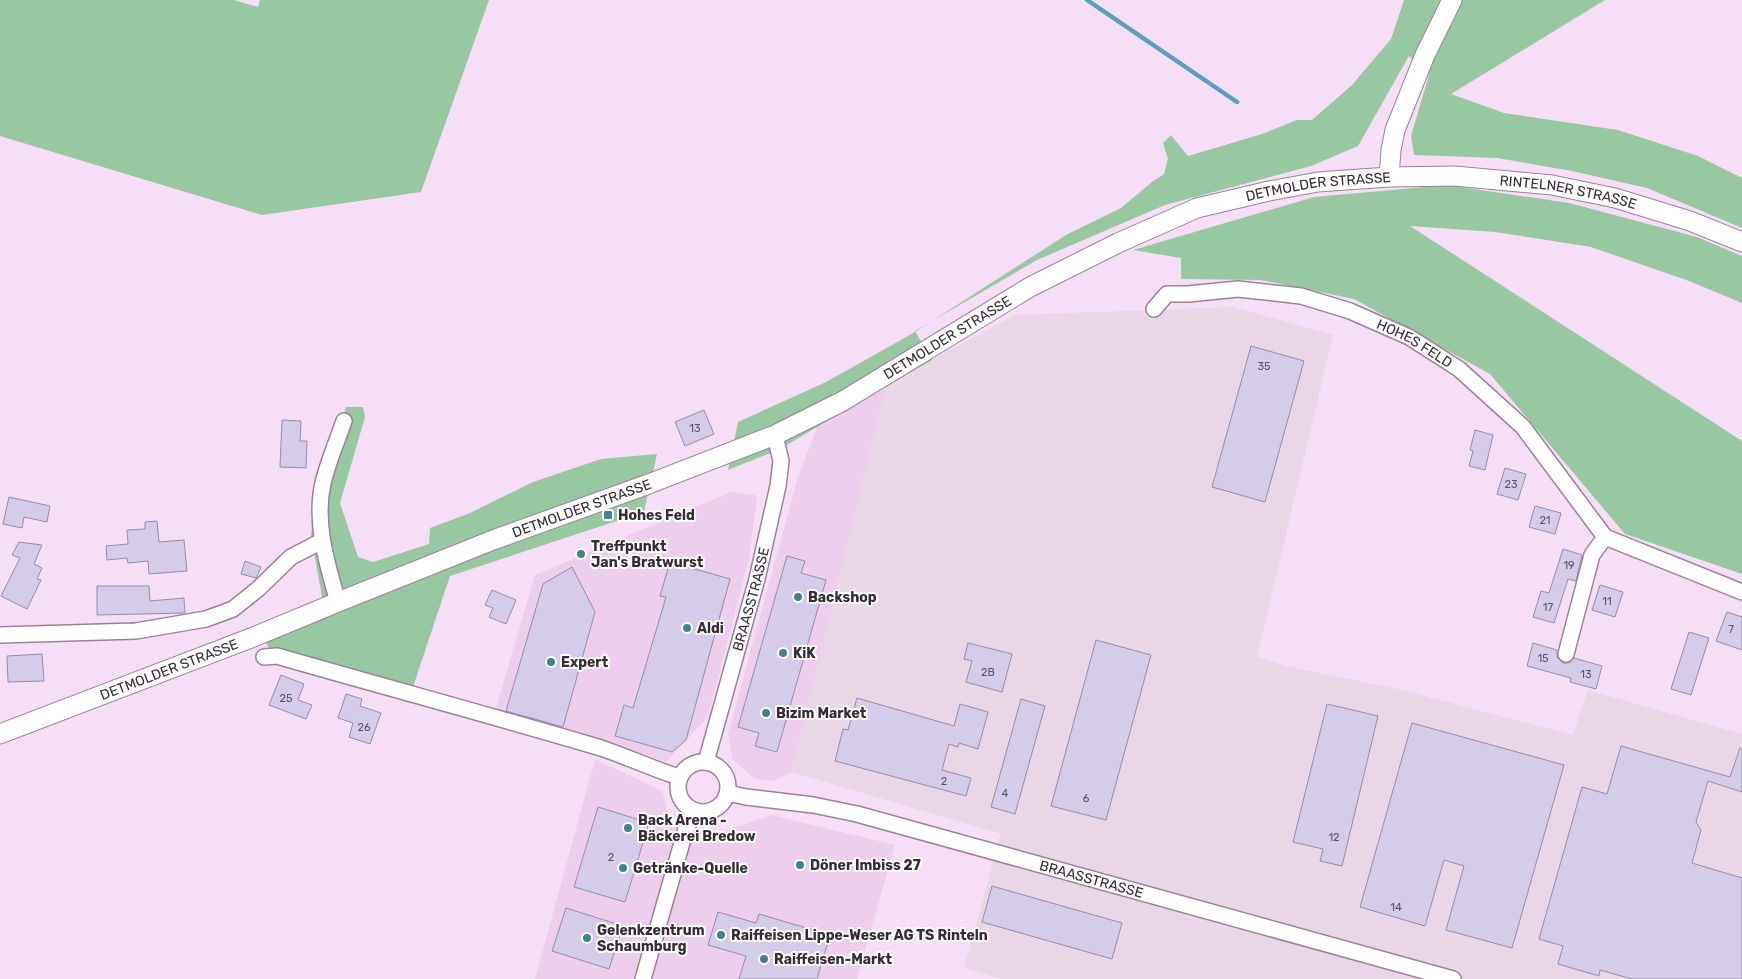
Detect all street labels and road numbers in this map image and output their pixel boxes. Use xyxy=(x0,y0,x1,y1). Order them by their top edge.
street label: DETMOLDER STRASSE xyxy=(1244,168,1391,205)
street label: RINTELNER STRASSE xyxy=(1499,172,1639,213)
street label: DETMOLDER STRASSE xyxy=(880,292,1014,383)
street label: HOHES FELD xyxy=(1374,315,1456,371)
street label: DETMOLDER STRASSE xyxy=(510,475,654,541)
street label: BRAASSTRASSE xyxy=(729,545,772,653)
street label: DETMOLDER STRASSE xyxy=(98,635,241,703)
street label: BRAASSTRASSE xyxy=(1038,856,1145,901)

